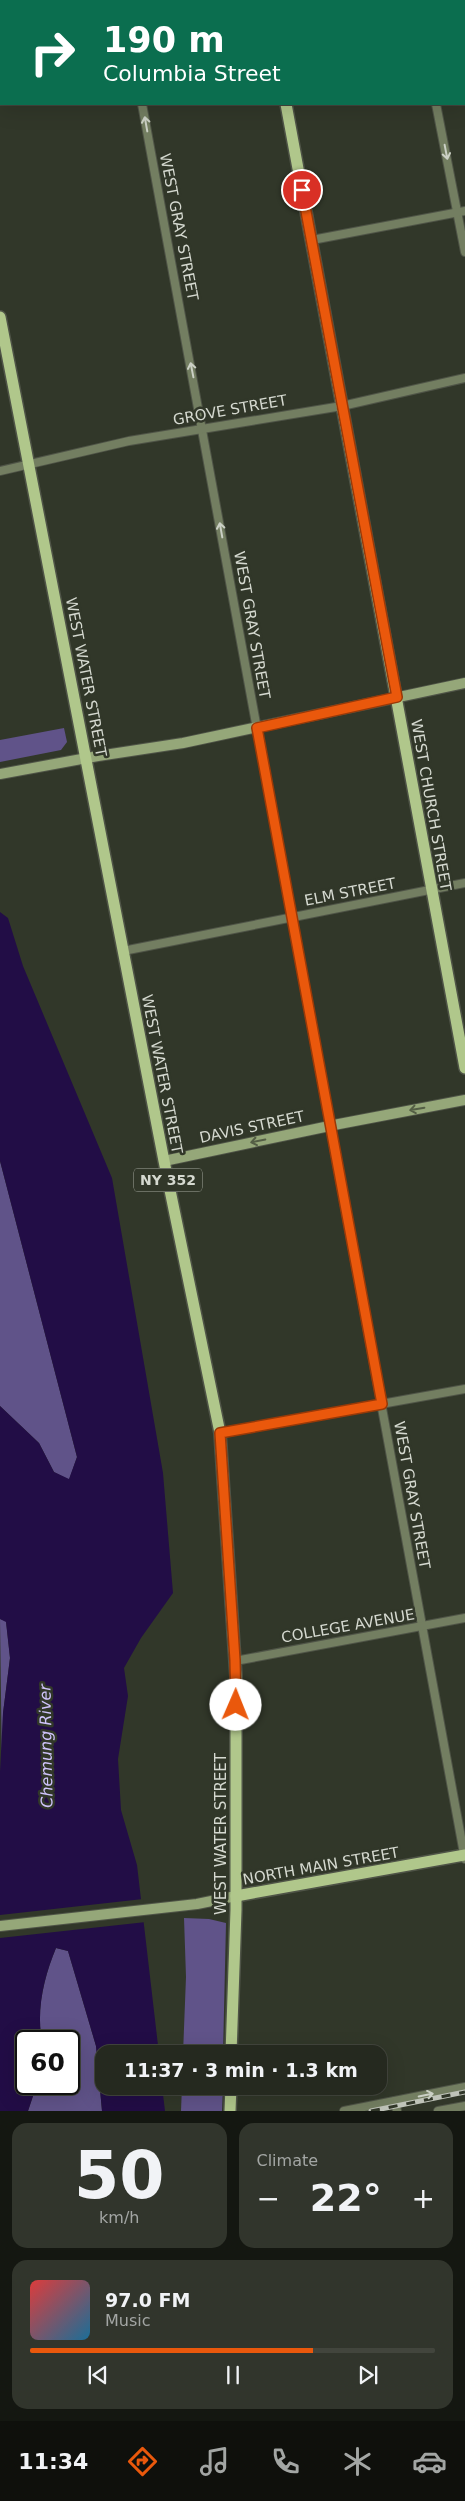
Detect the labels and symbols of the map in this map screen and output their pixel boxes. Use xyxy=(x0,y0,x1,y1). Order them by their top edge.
one-way arrow xyxy=(141,117,150,133)
one-way arrow xyxy=(441,143,451,159)
street label: WEST GRAY STREET xyxy=(156,152,202,303)
pin xyxy=(281,169,323,211)
one-way arrow xyxy=(186,363,196,379)
street label: GROVE STREET xyxy=(172,391,289,429)
one-way arrow xyxy=(215,523,225,539)
street label: WEST GRAY STREET xyxy=(230,550,274,701)
street label: WEST WATER STREET xyxy=(62,596,110,759)
street label: WEST CHURCH STREET xyxy=(407,718,455,893)
street label: ELM STREET xyxy=(303,874,398,910)
street label: WEST WATER STREET xyxy=(138,993,186,1156)
one-way arrow xyxy=(409,1104,425,1114)
street label: DAVIS STREET xyxy=(198,1107,307,1147)
one-way arrow xyxy=(250,1137,266,1146)
road number: NY 352 xyxy=(134,1168,202,1192)
street label: WEST GRAY STREET xyxy=(390,1420,434,1571)
street label: COLLEGE AVENUE xyxy=(280,1605,416,1647)
position arrow xyxy=(209,1678,261,1730)
water label: Chemung River xyxy=(35,1683,57,1808)
street label: WEST WATER STREET xyxy=(212,1752,230,1915)
street label: NORTH MAIN STREET xyxy=(241,1843,401,1889)
speed limit sign: 60 xyxy=(15,2030,80,2095)
one-way arrow xyxy=(417,2090,433,2099)

